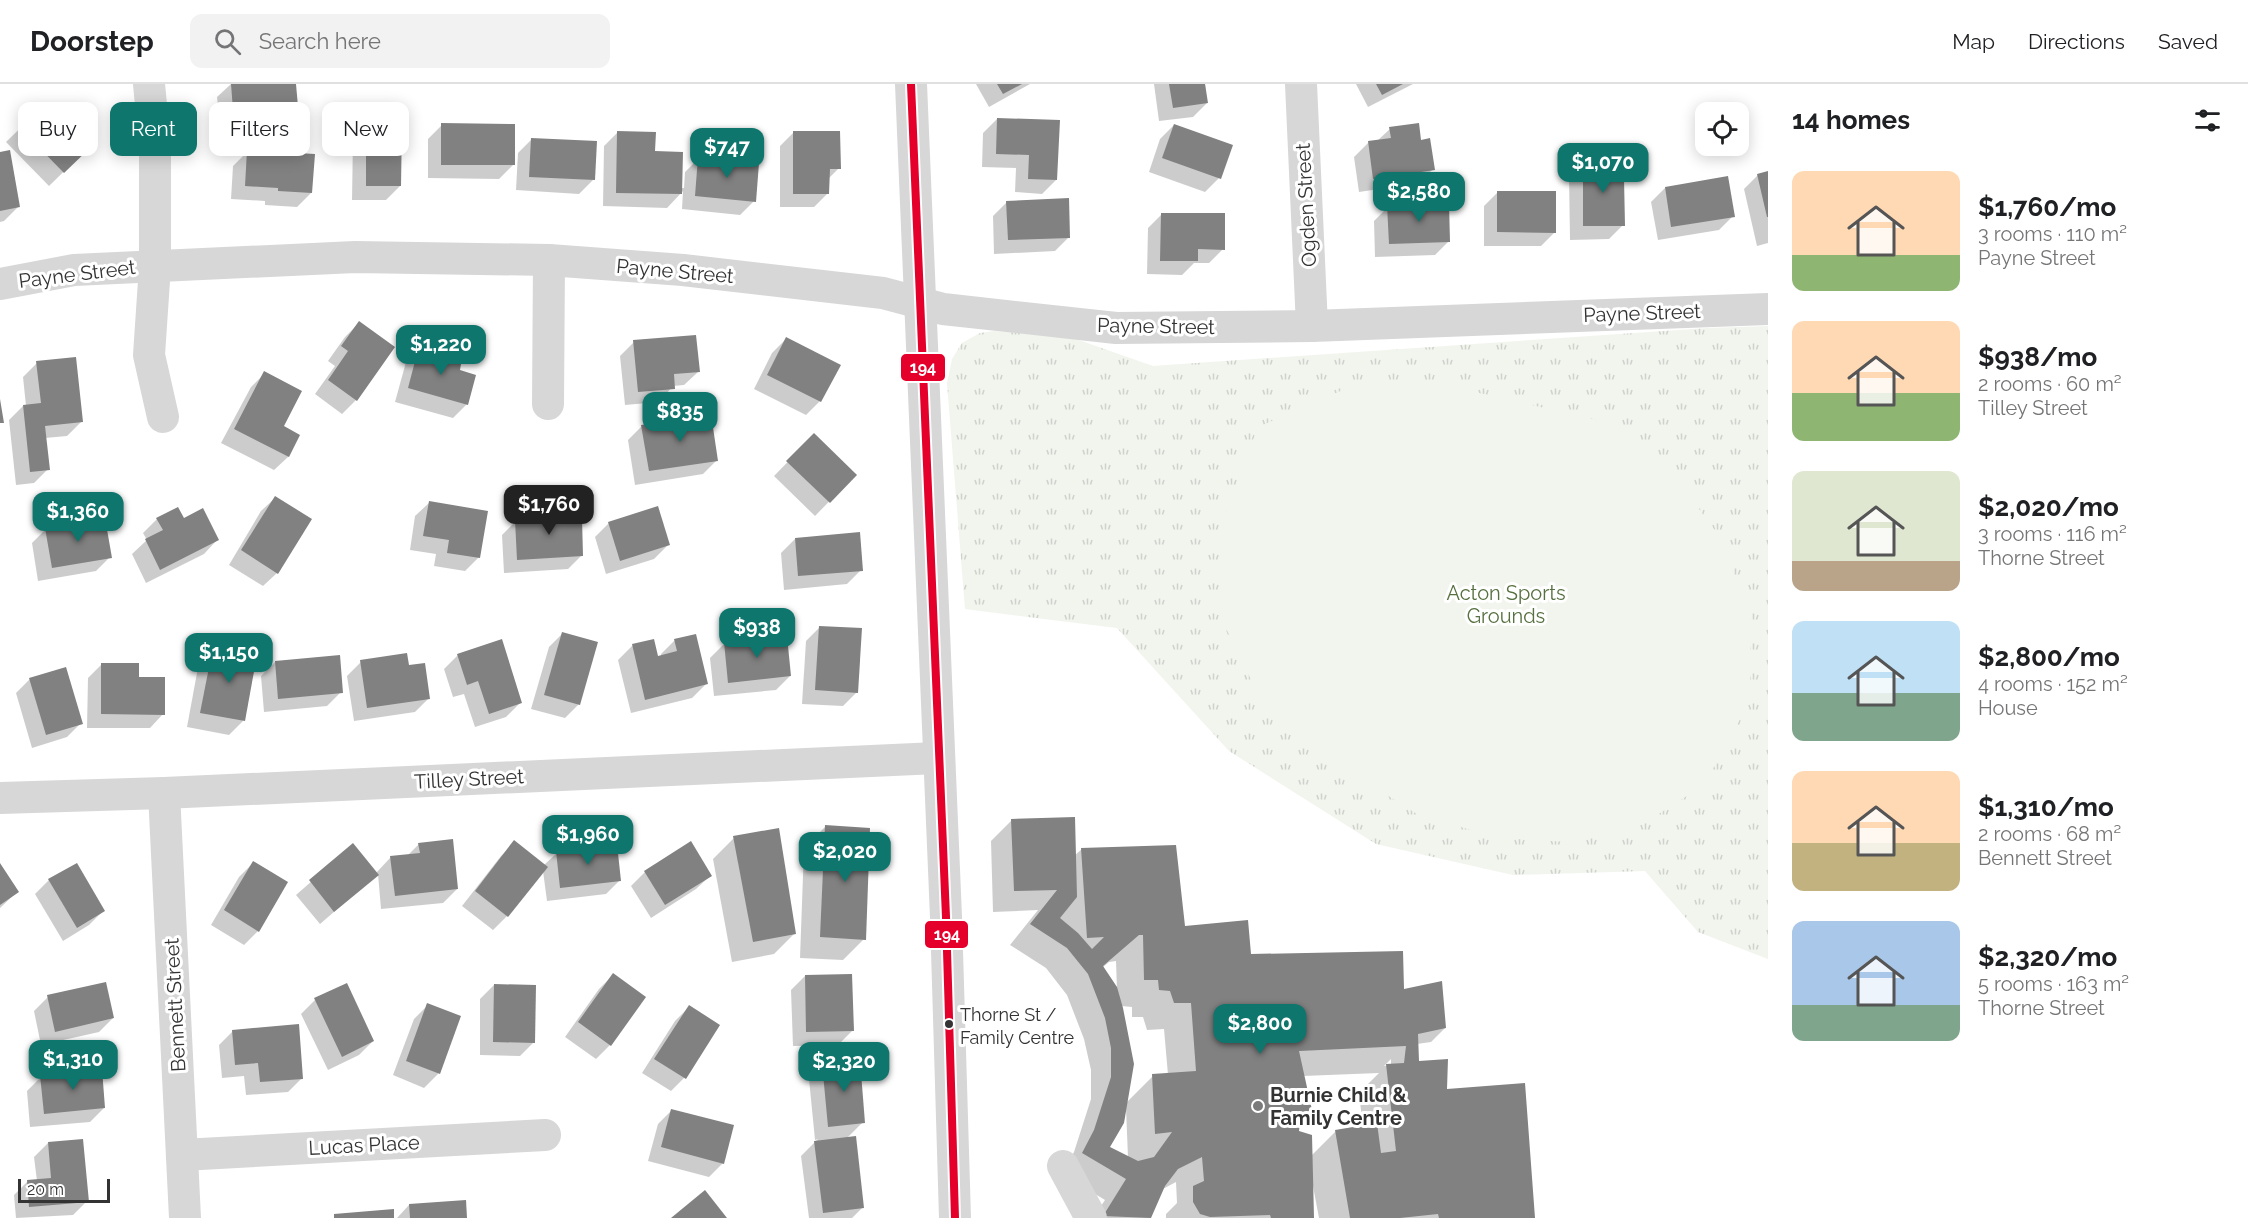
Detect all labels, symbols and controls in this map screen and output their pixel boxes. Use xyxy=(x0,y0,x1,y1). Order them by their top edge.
search box xyxy=(190,14,610,68)
text: Doorstep xyxy=(30,25,154,58)
icon: search xyxy=(211,25,244,58)
text: Search here xyxy=(259,28,381,54)
text: Map xyxy=(1952,29,1995,54)
text: Directions xyxy=(2028,29,2125,54)
text: Saved xyxy=(2158,29,2218,54)
chip: Buy xyxy=(18,102,98,156)
chip: Rent xyxy=(110,102,197,156)
chip: Filters xyxy=(209,102,310,156)
chip: New xyxy=(322,102,409,156)
map controls xyxy=(1695,102,1749,156)
button: locate xyxy=(1695,102,1749,156)
icon: filters xyxy=(2191,104,2224,137)
text: 14 homes xyxy=(1792,105,1910,135)
pin: $747 xyxy=(691,128,763,179)
text: $747 xyxy=(704,135,750,159)
street label: Ogden Street xyxy=(1291,142,1321,267)
pin: $1,070 xyxy=(1554,143,1652,194)
text: $1,070 xyxy=(1572,150,1634,174)
pin: $2,580 xyxy=(1370,172,1468,223)
text: $2,580 xyxy=(1387,179,1451,203)
text: $1,760/mo xyxy=(1978,192,2116,222)
icon: home xyxy=(1840,195,1912,267)
text: 3 rooms · 110 m² xyxy=(1978,222,2127,246)
text: Payne Street xyxy=(1978,246,2096,270)
street label: Payne Street xyxy=(615,254,735,288)
street label: Payne Street xyxy=(17,255,137,293)
street label: Payne Street xyxy=(1583,299,1702,327)
street label: Payne Street xyxy=(1097,313,1215,339)
pin: $1,220 xyxy=(392,325,490,376)
text: $1,220 xyxy=(410,332,472,356)
text: $938/mo xyxy=(1978,342,2097,372)
icon: home xyxy=(1840,345,1912,417)
line badge: 194 xyxy=(900,353,946,382)
text: 194 xyxy=(910,358,936,377)
text: 2 rooms · 60 m² xyxy=(1978,372,2122,396)
pin: $835 xyxy=(644,392,716,443)
text: Tilley Street xyxy=(1978,396,2088,420)
text: $835 xyxy=(657,399,704,423)
pin: $1,760 xyxy=(500,485,598,536)
pin: $1,360 xyxy=(29,492,127,543)
text: $1,760 xyxy=(518,492,580,516)
text: $2,020/mo xyxy=(1978,492,2119,522)
icon: home xyxy=(1840,495,1912,567)
text: $1,360 xyxy=(47,499,109,523)
text: 3 rooms · 116 m² xyxy=(1978,522,2127,546)
text: Thorne Street xyxy=(1978,546,2105,570)
park label: Acton Sports Grounds xyxy=(1446,581,1566,628)
pin: $938 xyxy=(721,608,793,659)
text: $938 xyxy=(733,615,781,639)
pin: $1,150 xyxy=(180,633,278,684)
text: $1,150 xyxy=(199,640,259,664)
text: $2,800/mo xyxy=(1978,642,2120,672)
icon: home xyxy=(1840,645,1912,717)
text: 4 rooms · 152 m² xyxy=(1978,672,2128,696)
text: House xyxy=(1978,696,2038,720)
street label: Tilley Street xyxy=(414,764,525,794)
text: $1,310/mo xyxy=(1978,792,2114,822)
icon: home xyxy=(1840,795,1912,867)
pin: $1,960 xyxy=(539,815,637,866)
text: $1,960 xyxy=(556,822,620,846)
text: 2 rooms · 68 m² xyxy=(1978,822,2121,846)
pin: $2,020 xyxy=(796,832,894,883)
text: $2,020 xyxy=(813,839,877,863)
text: Bennett Street xyxy=(1978,846,2112,870)
line badge: 194 xyxy=(924,920,969,949)
text: 194 xyxy=(934,925,960,944)
street label: Bennett Street xyxy=(159,937,190,1073)
text: $2,320/mo xyxy=(1978,942,2117,972)
icon: home xyxy=(1840,945,1912,1017)
text: 5 rooms · 163 m² xyxy=(1978,972,2129,996)
text: Thorne Street xyxy=(1978,996,2105,1020)
place label: Thorne St / Family Centre xyxy=(960,1004,1075,1048)
pin: $2,800 xyxy=(1211,1004,1309,1055)
text: $2,800 xyxy=(1227,1011,1293,1035)
marker: Thorne St / Family Centre xyxy=(943,1018,955,1030)
pin: $1,310 xyxy=(24,1040,122,1091)
pin: $2,320 xyxy=(795,1042,893,1093)
text: $1,310 xyxy=(43,1047,103,1071)
text: $2,320 xyxy=(812,1049,876,1073)
place label: Burnie Child & Family Centre xyxy=(1270,1083,1408,1130)
marker: Burnie Child & Family Centre xyxy=(1251,1099,1265,1113)
street label: Lucas Place xyxy=(308,1130,421,1160)
scale bar xyxy=(18,1176,110,1204)
text: 20 m xyxy=(27,1180,64,1199)

